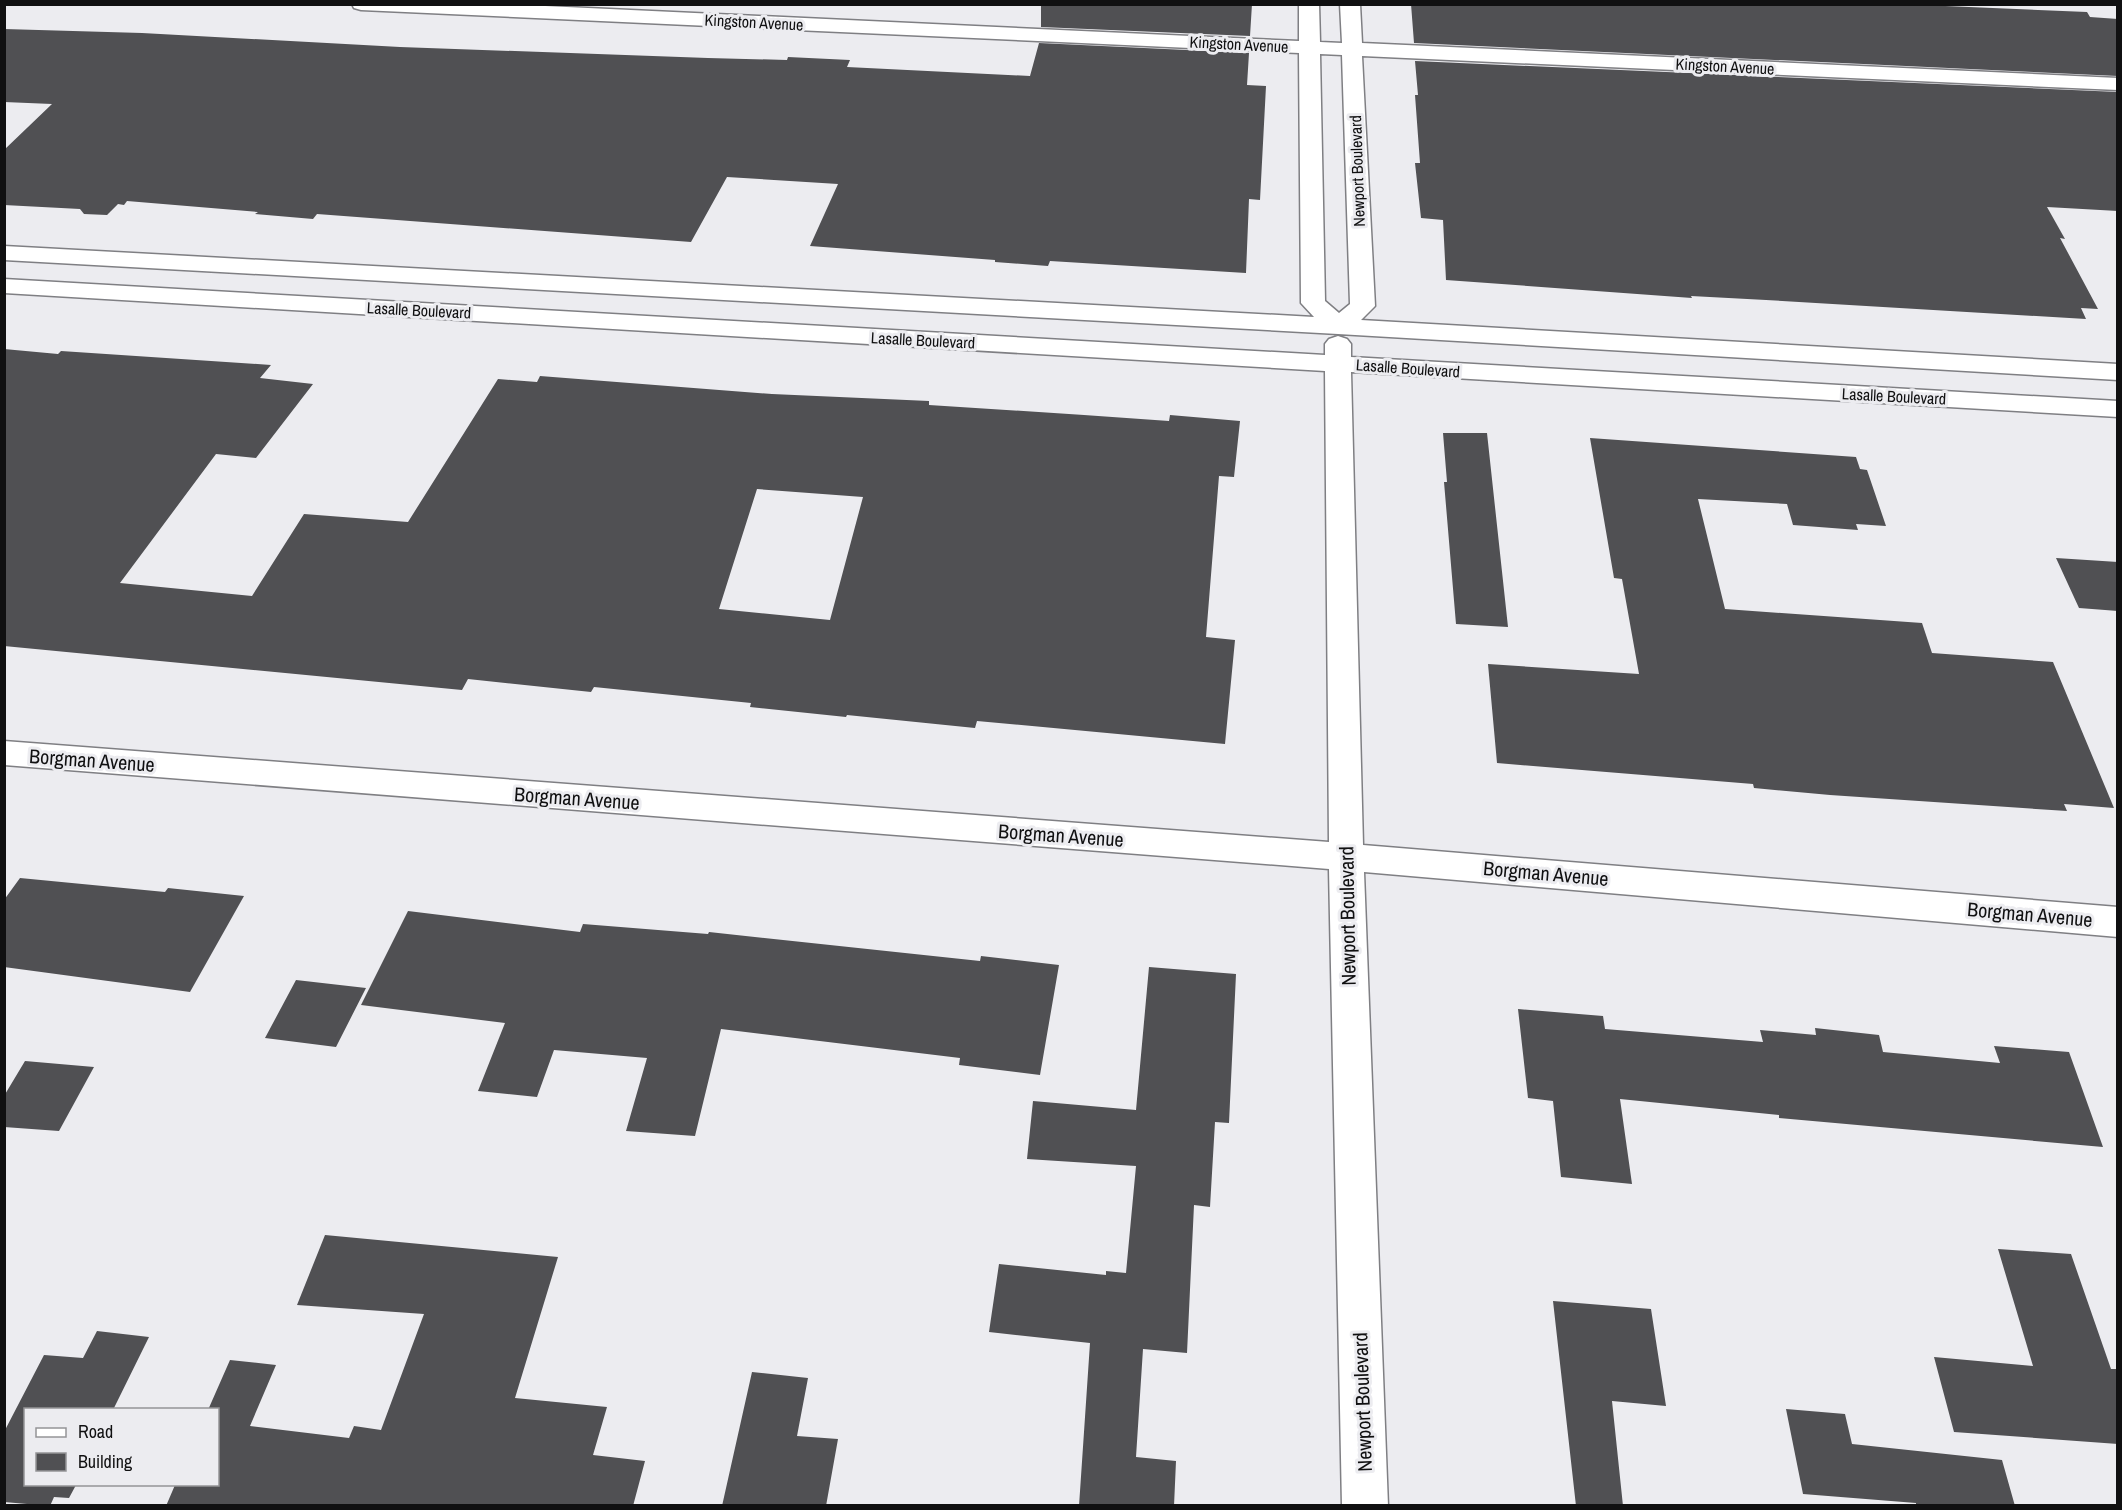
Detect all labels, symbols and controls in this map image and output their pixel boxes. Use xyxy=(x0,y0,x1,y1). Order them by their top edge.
street label: Kingston Avenue xyxy=(704,8,804,36)
street label: Kingston Avenue xyxy=(1189,30,1289,58)
street label: Kingston Avenue xyxy=(1675,52,1775,80)
street label: Newport Boulevard xyxy=(1344,115,1370,227)
street label: Lasalle Boulevard xyxy=(366,296,472,324)
street label: Lasalle Boulevard xyxy=(870,326,976,354)
street label: Lasalle Boulevard xyxy=(1355,353,1461,383)
street label: Lasalle Boulevard xyxy=(1841,382,1947,410)
street label: Borgman Avenue xyxy=(28,742,156,778)
street label: Borgman Avenue xyxy=(513,780,641,816)
street label: Borgman Avenue xyxy=(997,817,1125,853)
street label: Newport Boulevard xyxy=(1332,846,1362,986)
street label: Borgman Avenue xyxy=(1482,854,1610,892)
street label: Borgman Avenue xyxy=(1966,895,2094,933)
street label: Newport Boulevard xyxy=(1346,1332,1378,1472)
legend xyxy=(24,1408,219,1486)
text: Road xyxy=(78,1419,113,1444)
text: Building xyxy=(78,1449,133,1474)

